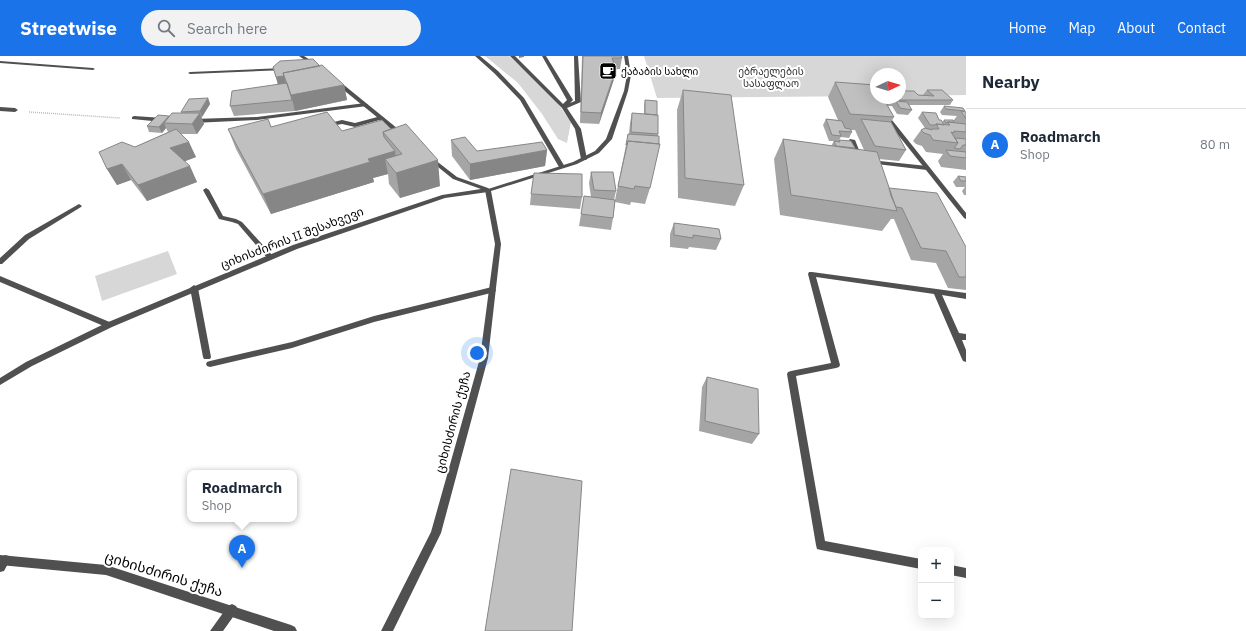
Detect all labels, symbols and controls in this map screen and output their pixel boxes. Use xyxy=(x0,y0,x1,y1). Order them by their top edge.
search box xyxy=(141,10,421,46)
text: Streetwise xyxy=(20,16,117,40)
icon: search xyxy=(155,17,177,39)
text: Search here xyxy=(187,19,267,38)
text: Home xyxy=(1009,19,1046,37)
text: Map xyxy=(1068,19,1095,37)
text: About xyxy=(1117,19,1155,37)
text: Contact xyxy=(1177,19,1226,37)
cafe icon: ქაბაბის სახლი xyxy=(598,61,618,81)
place label: ქაბაბის სახლი xyxy=(621,65,699,78)
park label: ებრაელების სასაფლაო xyxy=(738,65,804,90)
north arrow xyxy=(870,68,906,104)
text: Nearby xyxy=(982,71,1040,93)
text: Roadmarch xyxy=(1020,127,1101,146)
text: A xyxy=(991,136,999,153)
text: 80 m xyxy=(1200,136,1230,153)
text: Shop xyxy=(1020,146,1050,163)
street label: ციხისძირის II შესახვევი xyxy=(218,203,366,272)
your location xyxy=(467,343,487,363)
street label: ციხისძირის ქუჩა xyxy=(432,369,473,475)
popup xyxy=(187,470,297,522)
text: Roadmarch xyxy=(202,478,282,497)
text: Shop xyxy=(202,497,231,514)
pin: A xyxy=(229,535,255,568)
street label: ციხისძირის ქუჩა xyxy=(103,547,225,601)
map controls xyxy=(918,547,954,619)
button: + xyxy=(918,547,954,583)
button: − xyxy=(918,583,954,619)

